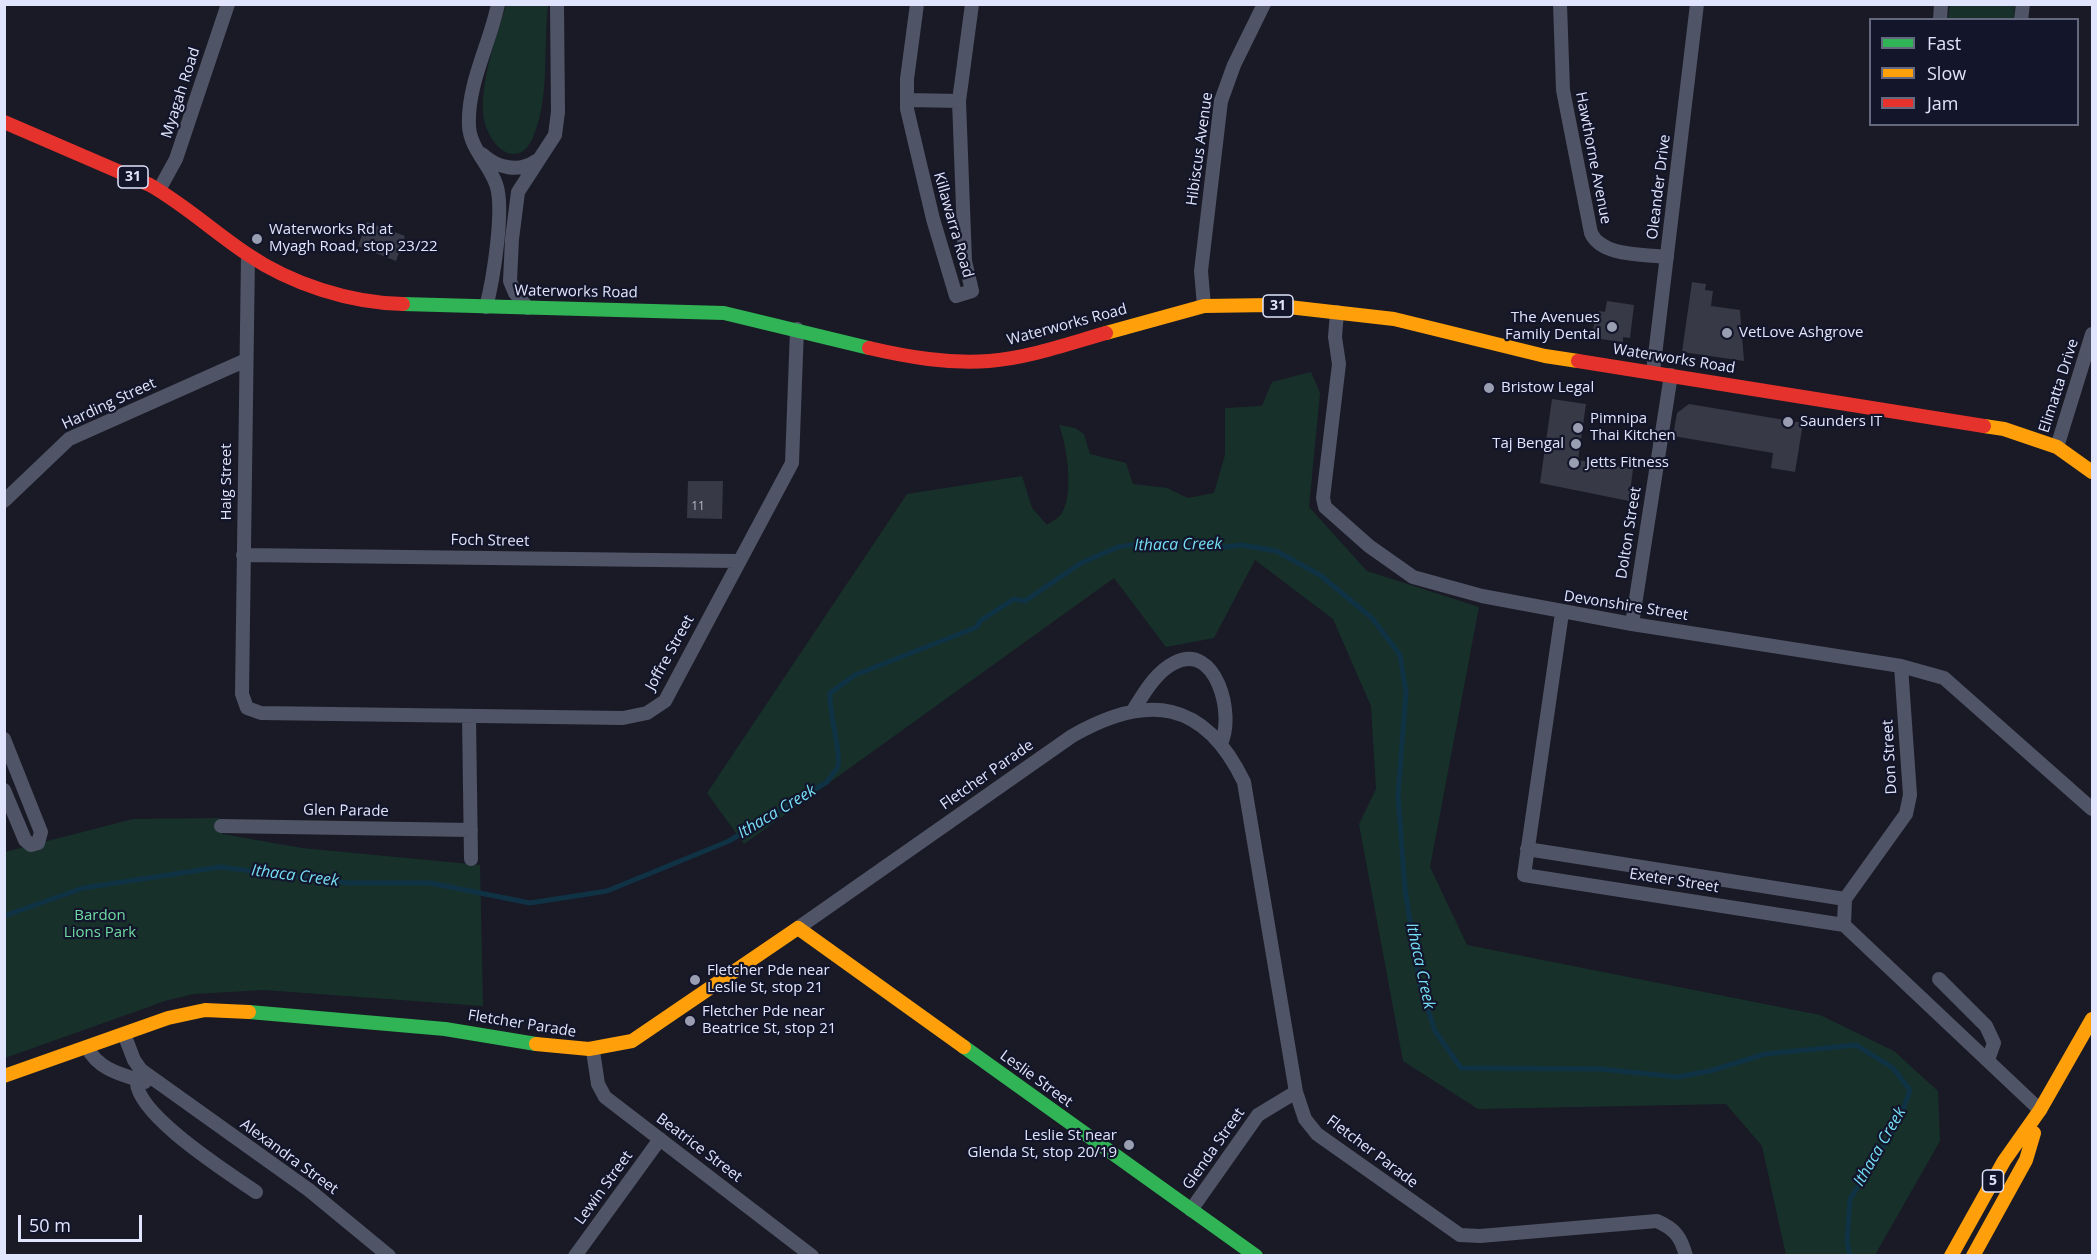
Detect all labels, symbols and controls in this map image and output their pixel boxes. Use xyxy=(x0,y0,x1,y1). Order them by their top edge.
legend xyxy=(1869,18,2079,126)
text: Fast xyxy=(1927,31,1961,55)
street label: Myagah Road xyxy=(158,45,204,141)
text: Slow xyxy=(1927,61,1966,85)
street label: Hawthorne Avenue xyxy=(1571,90,1615,226)
street label: Hibiscus Avenue xyxy=(1183,91,1217,207)
text: Jam xyxy=(1927,91,1959,115)
street label: Oleander Drive xyxy=(1644,133,1674,241)
road number: 31 xyxy=(118,166,148,188)
street label: Killawarra Road xyxy=(929,170,977,280)
place label: Waterworks Rd at Myagh Road, stop 23/22 xyxy=(269,221,438,256)
marker: Waterworks Rd at Myagh Road, stop 23/22 xyxy=(250,232,264,246)
street label: Waterworks Road xyxy=(514,282,638,302)
road number: 31 xyxy=(1263,295,1293,317)
street label: Waterworks Road xyxy=(1005,300,1129,350)
place label: The Avenues Family Dental xyxy=(1505,309,1600,344)
marker: The Avenues Family Dental xyxy=(1605,320,1619,334)
place label: VetLove Ashgrove xyxy=(1739,324,1863,342)
marker: VetLove Ashgrove xyxy=(1720,326,1734,340)
street label: Elimatta Drive xyxy=(2035,337,2083,435)
street label: Waterworks Road xyxy=(1612,340,1736,378)
street label: Harding Street xyxy=(59,374,159,434)
place label: Bristow Legal xyxy=(1501,379,1594,397)
marker: Bristow Legal xyxy=(1482,381,1496,395)
place label: Pimnipa Thai Kitchen xyxy=(1590,410,1676,445)
place label: Saunders IT xyxy=(1800,413,1882,431)
marker: Saunders IT xyxy=(1781,415,1795,429)
marker: Pimnipa Thai Kitchen xyxy=(1571,421,1585,435)
place label: Taj Bengal xyxy=(1492,435,1564,453)
marker: Taj Bengal xyxy=(1569,437,1583,451)
street label: Haig Street xyxy=(218,443,236,521)
place label: Jetts Fitness xyxy=(1586,454,1669,472)
marker: Jetts Fitness xyxy=(1567,456,1581,470)
street label: Dolton Street xyxy=(1613,486,1645,580)
house number: 11 xyxy=(691,500,705,514)
street label: Foch Street xyxy=(450,531,530,551)
water label: Ithaca Creek xyxy=(1134,535,1222,555)
street label: Devonshire Street xyxy=(1563,587,1689,625)
street label: Joffre Street xyxy=(642,612,698,694)
street label: Don Street xyxy=(1879,719,1901,795)
street label: Fletcher Parade xyxy=(937,736,1037,814)
water label: Ithaca Creek xyxy=(734,781,820,843)
street label: Glen Parade xyxy=(303,801,389,821)
water label: Ithaca Creek xyxy=(250,861,340,891)
street label: Exeter Street xyxy=(1628,865,1720,897)
park label: Bardon Lions Park xyxy=(64,907,136,942)
water label: Ithaca Creek xyxy=(1401,921,1439,1011)
place label: Fletcher Pde near Leslie St, stop 21 xyxy=(707,962,830,997)
marker: Fletcher Pde near Leslie St, stop 21 xyxy=(688,973,702,987)
place label: Fletcher Pde near Beatrice St, stop 21 xyxy=(702,1003,836,1038)
street label: Fletcher Parade xyxy=(466,1007,578,1041)
marker: Fletcher Pde near Beatrice St, stop 21 xyxy=(683,1014,697,1028)
street label: Leslie Street xyxy=(996,1047,1076,1111)
water label: Ithaca Creek xyxy=(1850,1104,1910,1190)
street label: Glenda Street xyxy=(1179,1105,1249,1193)
street label: Beatrice Street xyxy=(652,1110,746,1186)
street label: Fletcher Parade xyxy=(1323,1112,1421,1192)
street label: Alexandra Street xyxy=(237,1115,341,1199)
place label: Leslie St near Glenda St, stop 20/19 xyxy=(968,1127,1117,1162)
marker: Leslie St near Glenda St, stop 20/19 xyxy=(1122,1138,1136,1152)
street label: Lewin Street xyxy=(571,1148,637,1228)
road number: 5 xyxy=(1982,1170,2004,1192)
scale bar xyxy=(21,1203,146,1241)
text: 50 m xyxy=(29,1213,71,1237)

